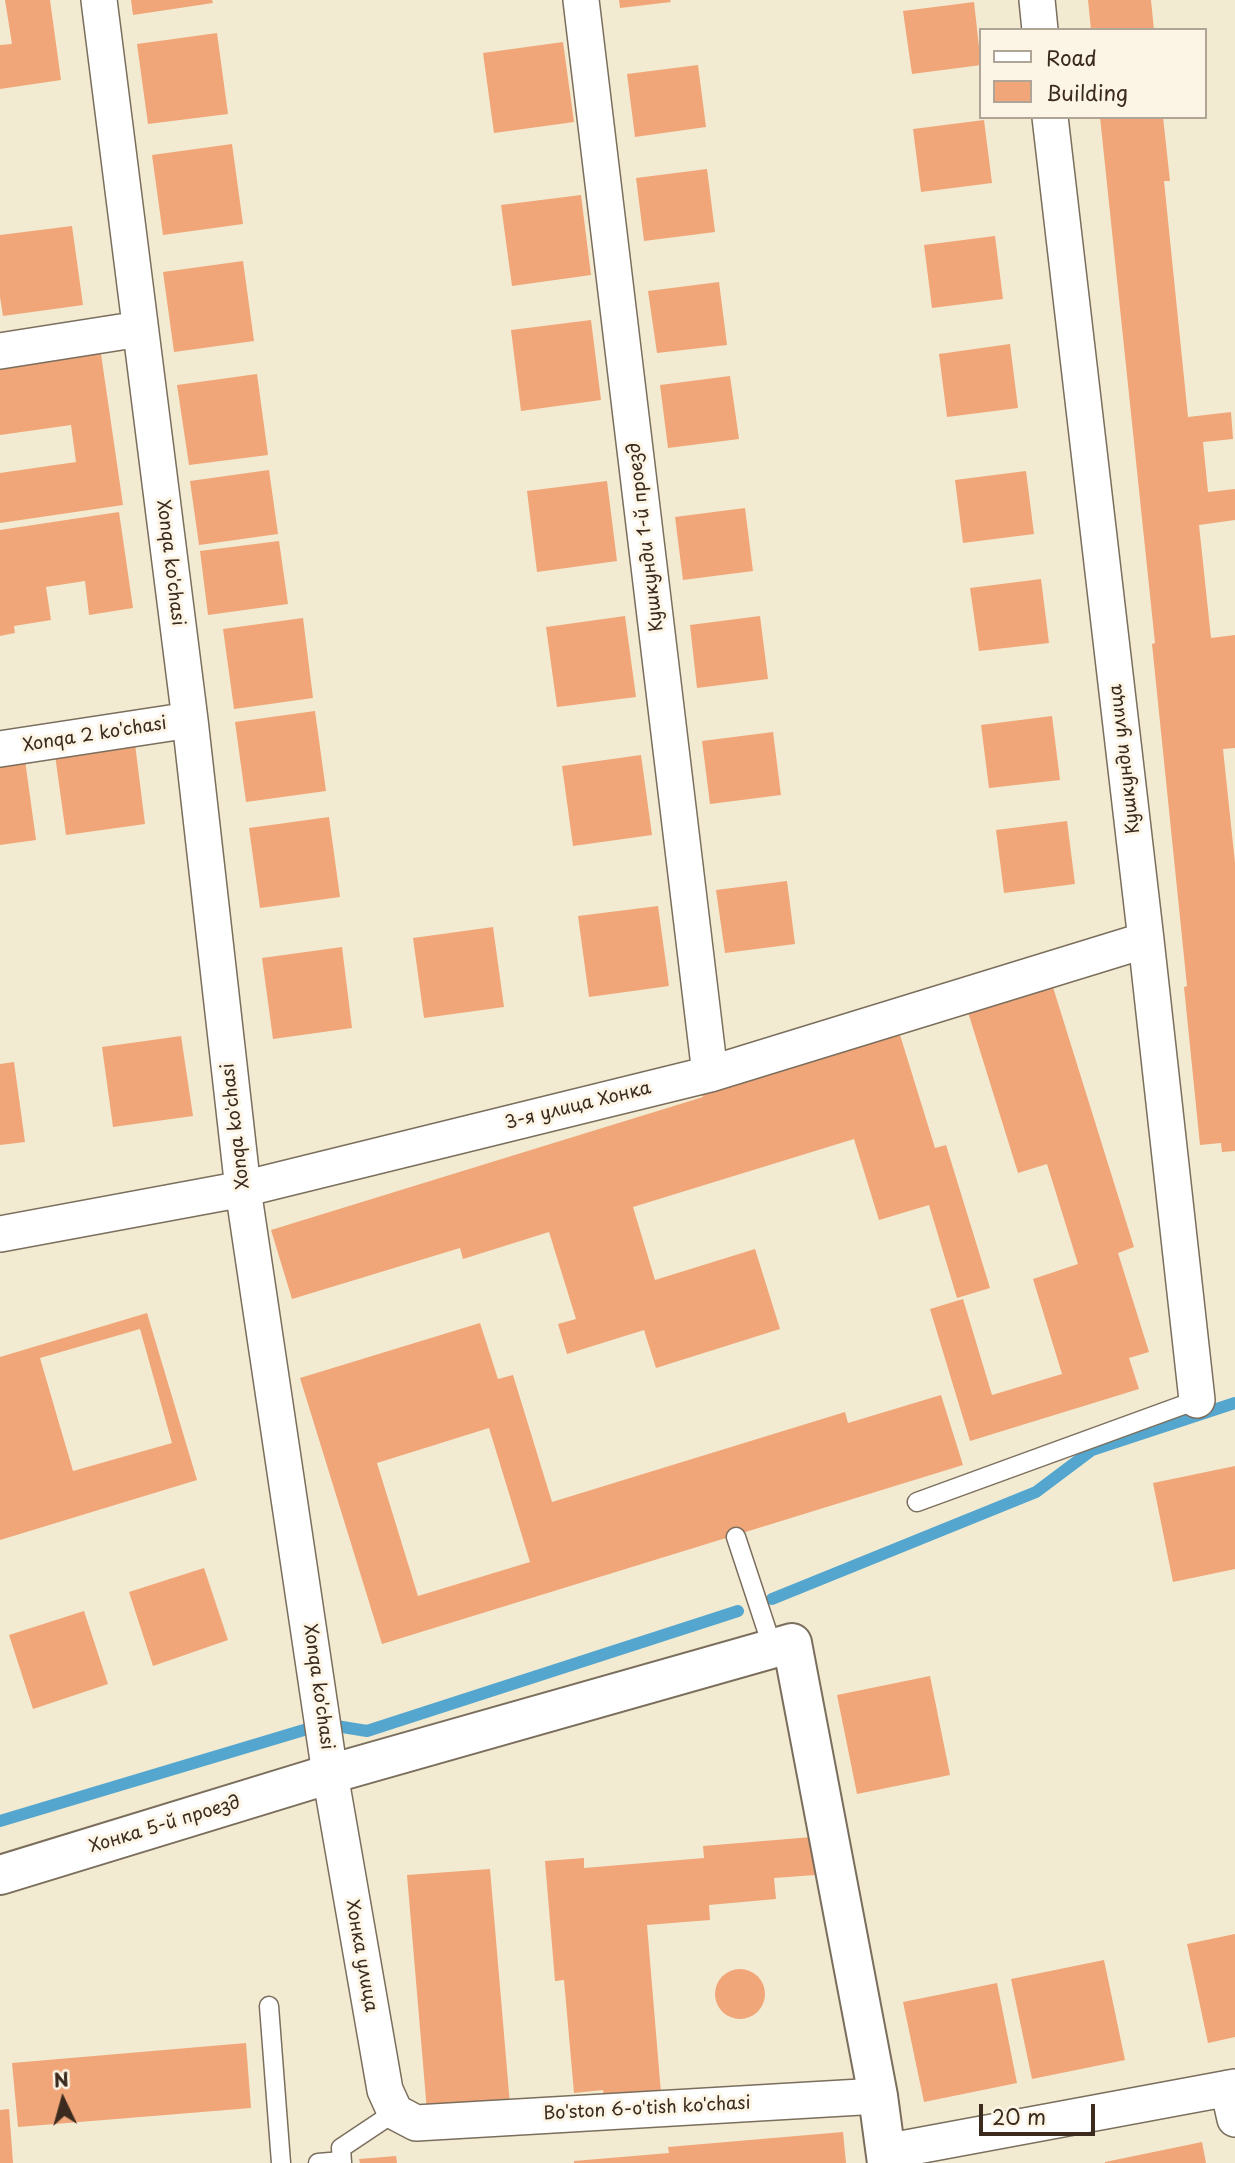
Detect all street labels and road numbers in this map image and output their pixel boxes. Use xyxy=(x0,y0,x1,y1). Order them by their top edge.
street label: Кушкунди 1-й проезд xyxy=(624,441,668,633)
street label: Xonqa ko'chasi xyxy=(152,499,188,627)
street label: Кушкунди улица xyxy=(1105,683,1145,835)
street label: Xonqa 2 ko'chasi xyxy=(22,713,168,757)
street label: Xonqa ko'chasi xyxy=(218,1062,254,1190)
street label: 3-я улица Хонка xyxy=(503,1077,653,1135)
street label: Xonqa ko'chasi xyxy=(299,1623,337,1751)
street label: Хонка 5-й проезд xyxy=(87,1792,243,1858)
street label: Хонка улица xyxy=(341,1898,381,2014)
street label: Bo'ston 6-o'tish ko'chasi xyxy=(543,2093,751,2125)

